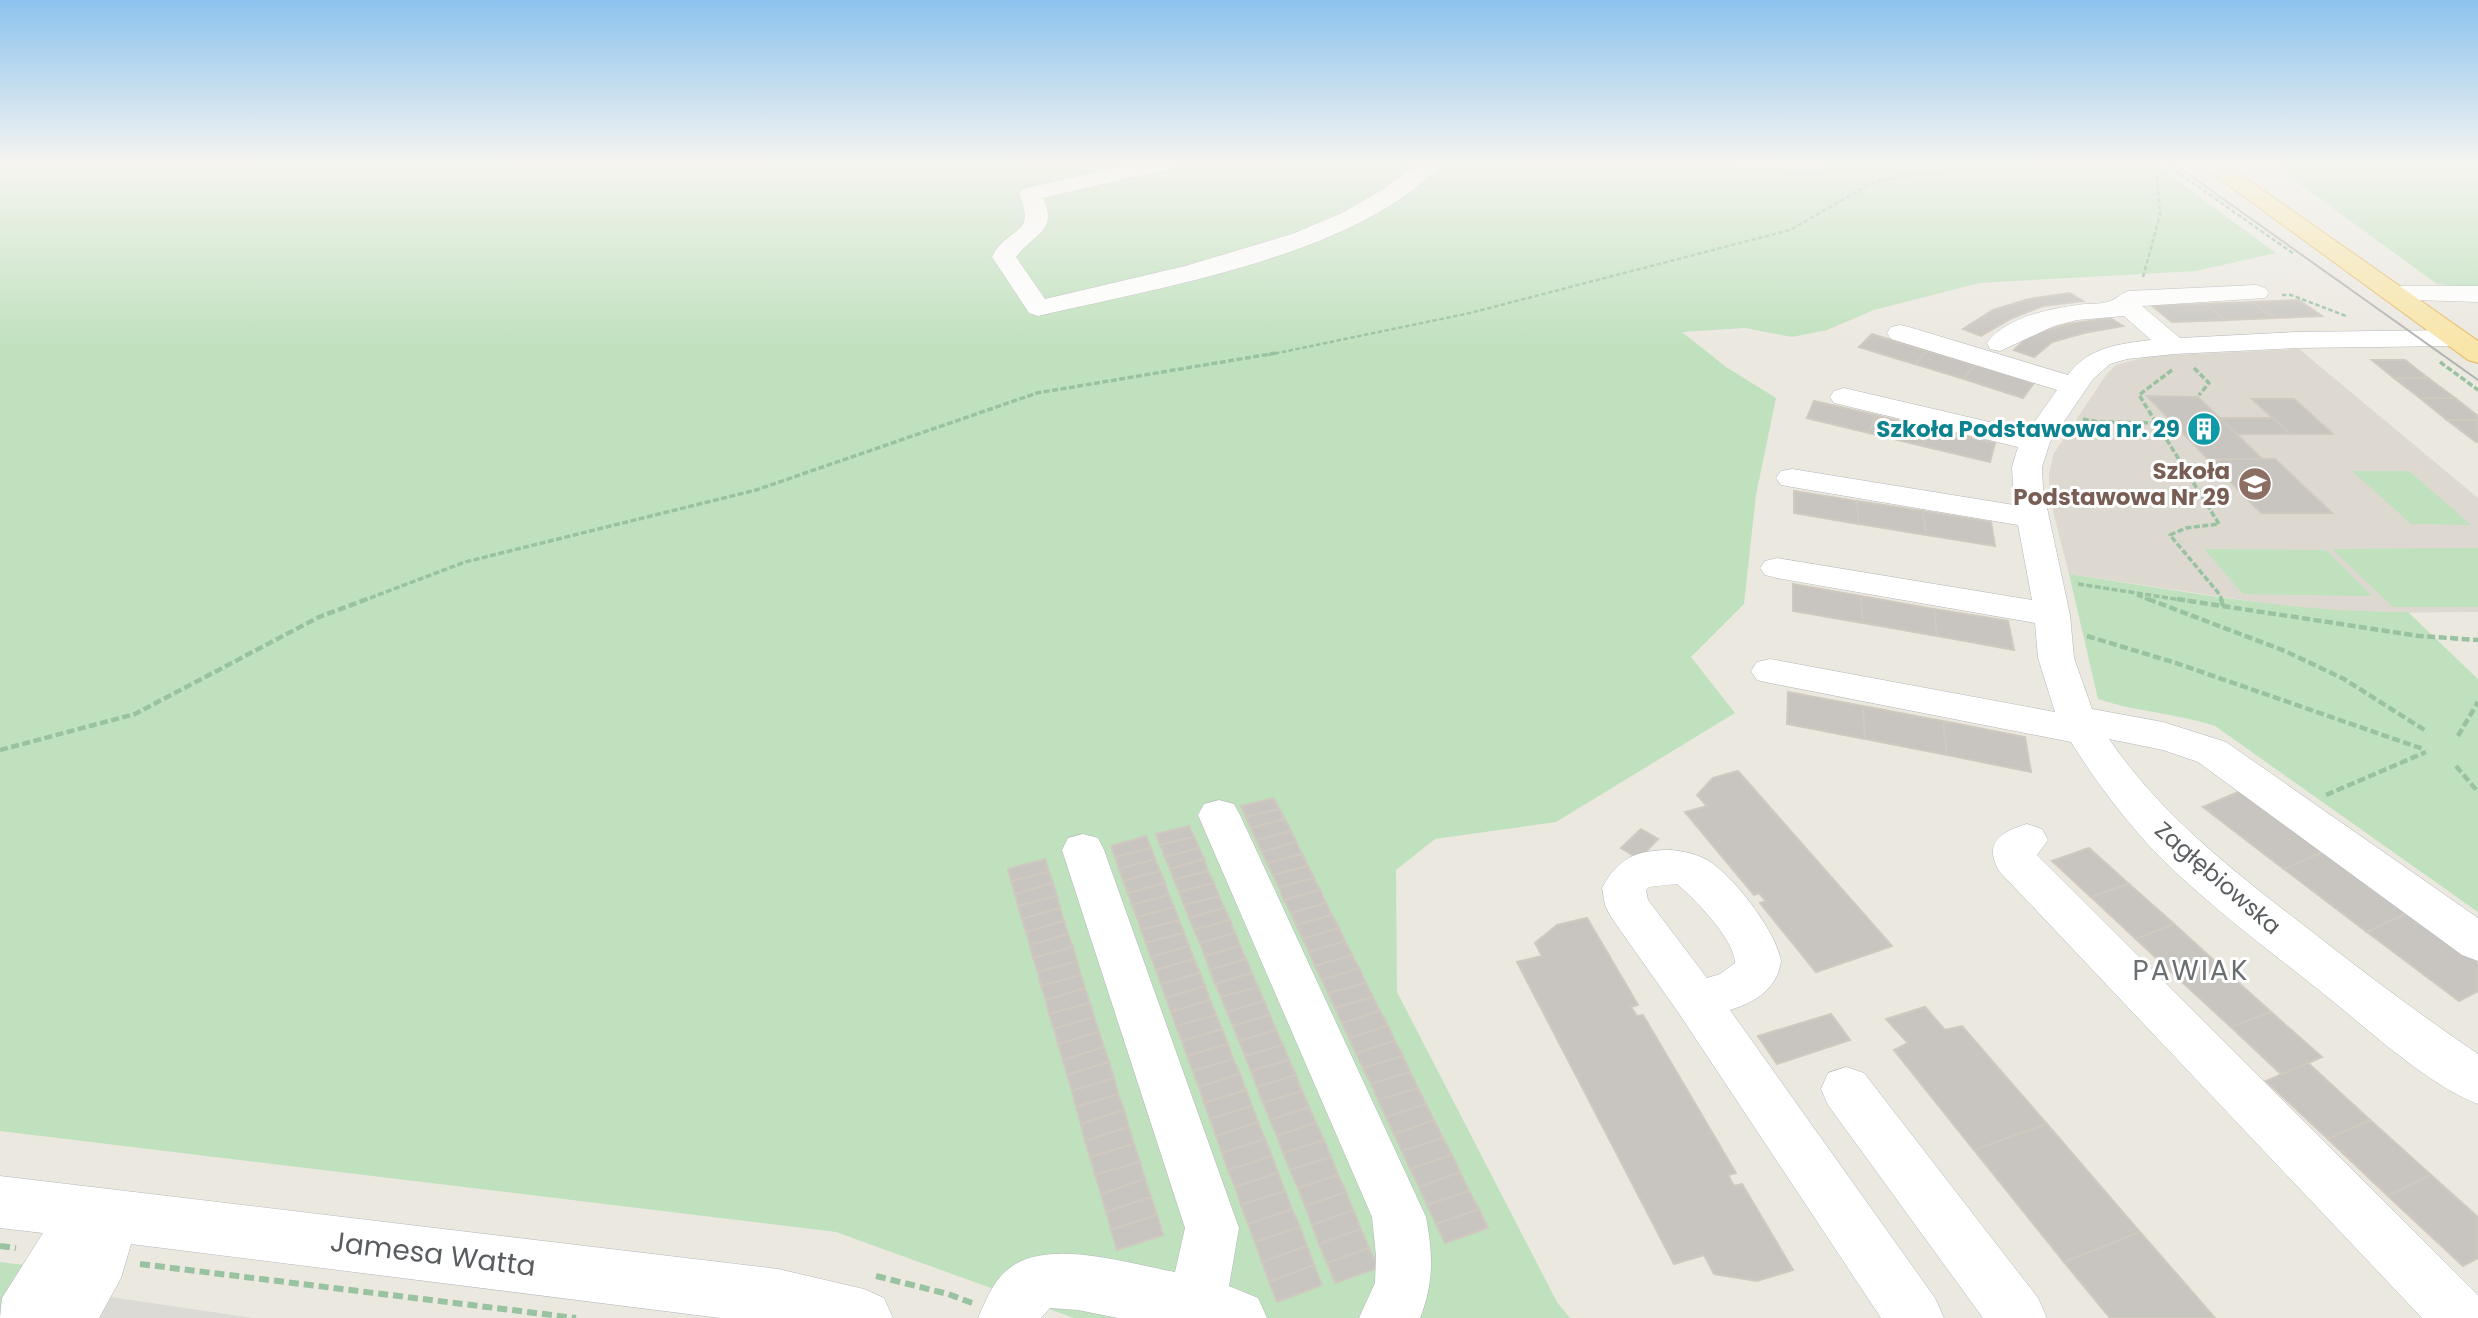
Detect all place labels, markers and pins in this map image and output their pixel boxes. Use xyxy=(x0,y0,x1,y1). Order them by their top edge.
building icon: Szkoła Podstawowa nr. 29 xyxy=(2185,410,2223,448)
place label: Szkoła Podstawowa nr. 29 xyxy=(1876,413,2180,445)
place label: Szkoła Podstawowa Nr 29 xyxy=(2013,455,2230,513)
school or university icon: Szkoła Podstawowa Nr 29 xyxy=(2236,465,2274,503)

